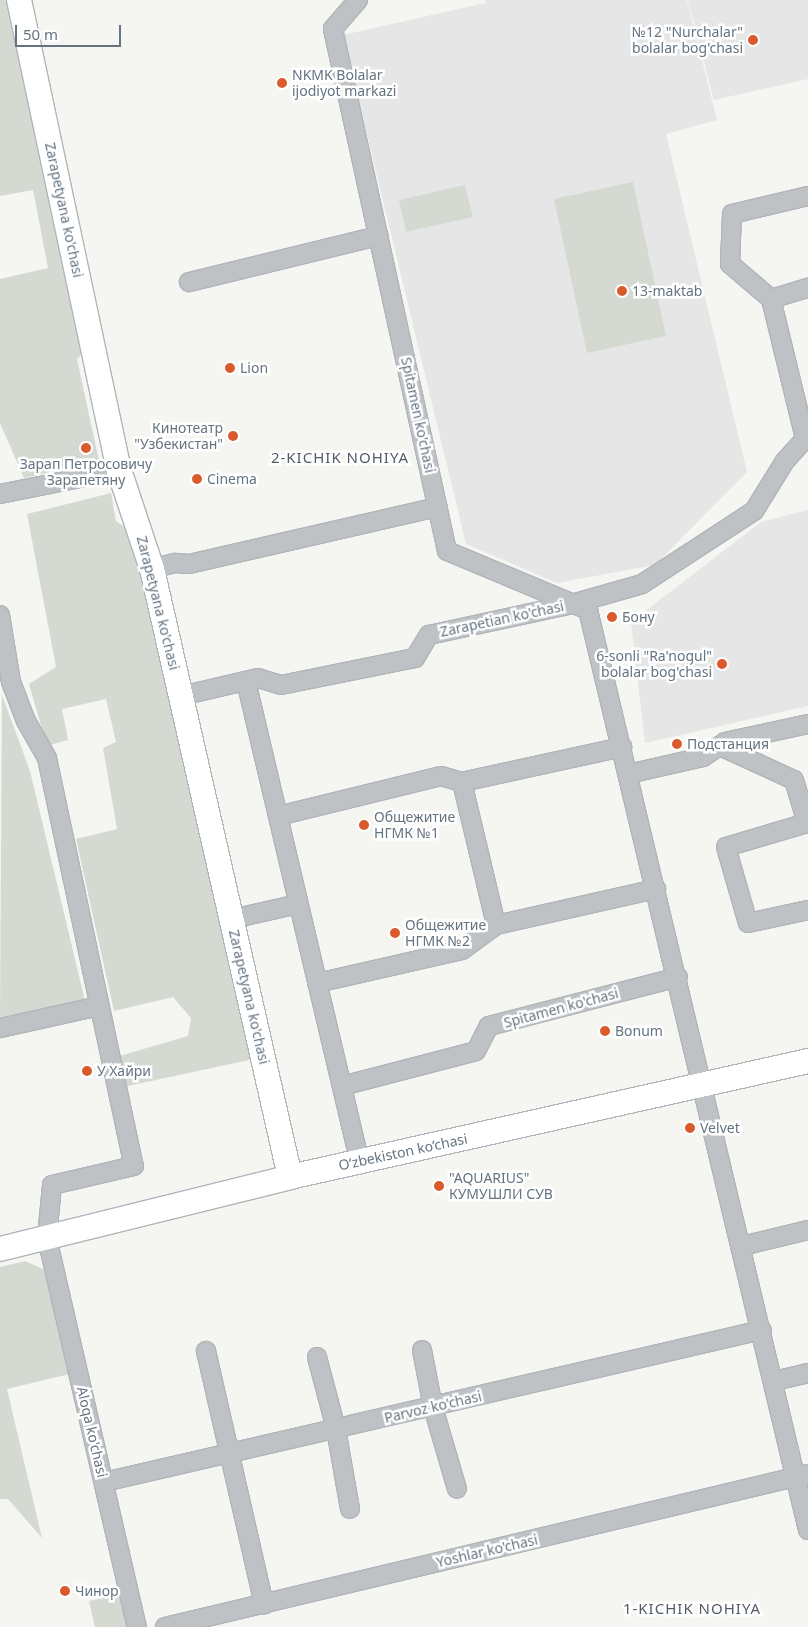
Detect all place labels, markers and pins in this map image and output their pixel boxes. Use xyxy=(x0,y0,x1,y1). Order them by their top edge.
place label: №12 "Nurchalar" bolalar bog'chasi xyxy=(632,24,743,56)
marker: №12 "Nurchalar" bolalar bog'chasi xyxy=(747,34,759,46)
place label: NKMK Bolalar ijodiyot markazi xyxy=(292,67,396,100)
marker: NKMK Bolalar ijodiyot markazi xyxy=(276,77,288,89)
place label: 13-maktab xyxy=(632,283,702,299)
marker: 13-maktab xyxy=(616,285,628,297)
place label: Lion xyxy=(240,360,268,376)
marker: Lion xyxy=(224,362,236,374)
place label: Кинотеатр "Узбекистан" xyxy=(134,420,223,452)
marker: Кинотеатр "Узбекистан" xyxy=(227,430,239,442)
marker: Зарап Петросовичу Зарапетяну xyxy=(80,442,92,454)
place label: Зарап Петросовичу Зарапетяну xyxy=(20,456,152,488)
place label: Cinema xyxy=(207,471,257,487)
marker: Cinema xyxy=(191,473,203,485)
place label: Бону xyxy=(622,609,655,625)
marker: Бону xyxy=(606,611,618,623)
place label: 6-sonli "Ra'nogul" bolalar bog'chasi xyxy=(596,648,712,680)
marker: 6-sonli "Ra'nogul" bolalar bog'chasi xyxy=(716,658,728,670)
place label: Подстанция xyxy=(687,736,769,752)
marker: Подстанция xyxy=(671,738,683,750)
place label: Общежитие НГМК №1 xyxy=(374,809,455,842)
marker: Общежитие НГМК №1 xyxy=(358,819,370,831)
place label: Общежитие НГМК №2 xyxy=(405,917,486,950)
marker: Общежитие НГМК №2 xyxy=(389,927,401,939)
place label: Bonum xyxy=(615,1023,663,1039)
marker: Bonum xyxy=(599,1025,611,1037)
place label: У Хайри xyxy=(97,1063,151,1079)
marker: У Хайри xyxy=(81,1065,93,1077)
place label: Velvet xyxy=(700,1120,740,1136)
marker: Velvet xyxy=(684,1122,696,1134)
place label: "AQUARIUS" КУМУШЛИ СУВ xyxy=(449,1170,553,1202)
marker: "AQUARIUS" КУМУШЛИ СУВ xyxy=(433,1180,445,1192)
place label: Чинор xyxy=(75,1583,119,1599)
marker: Чинор xyxy=(59,1585,71,1597)

